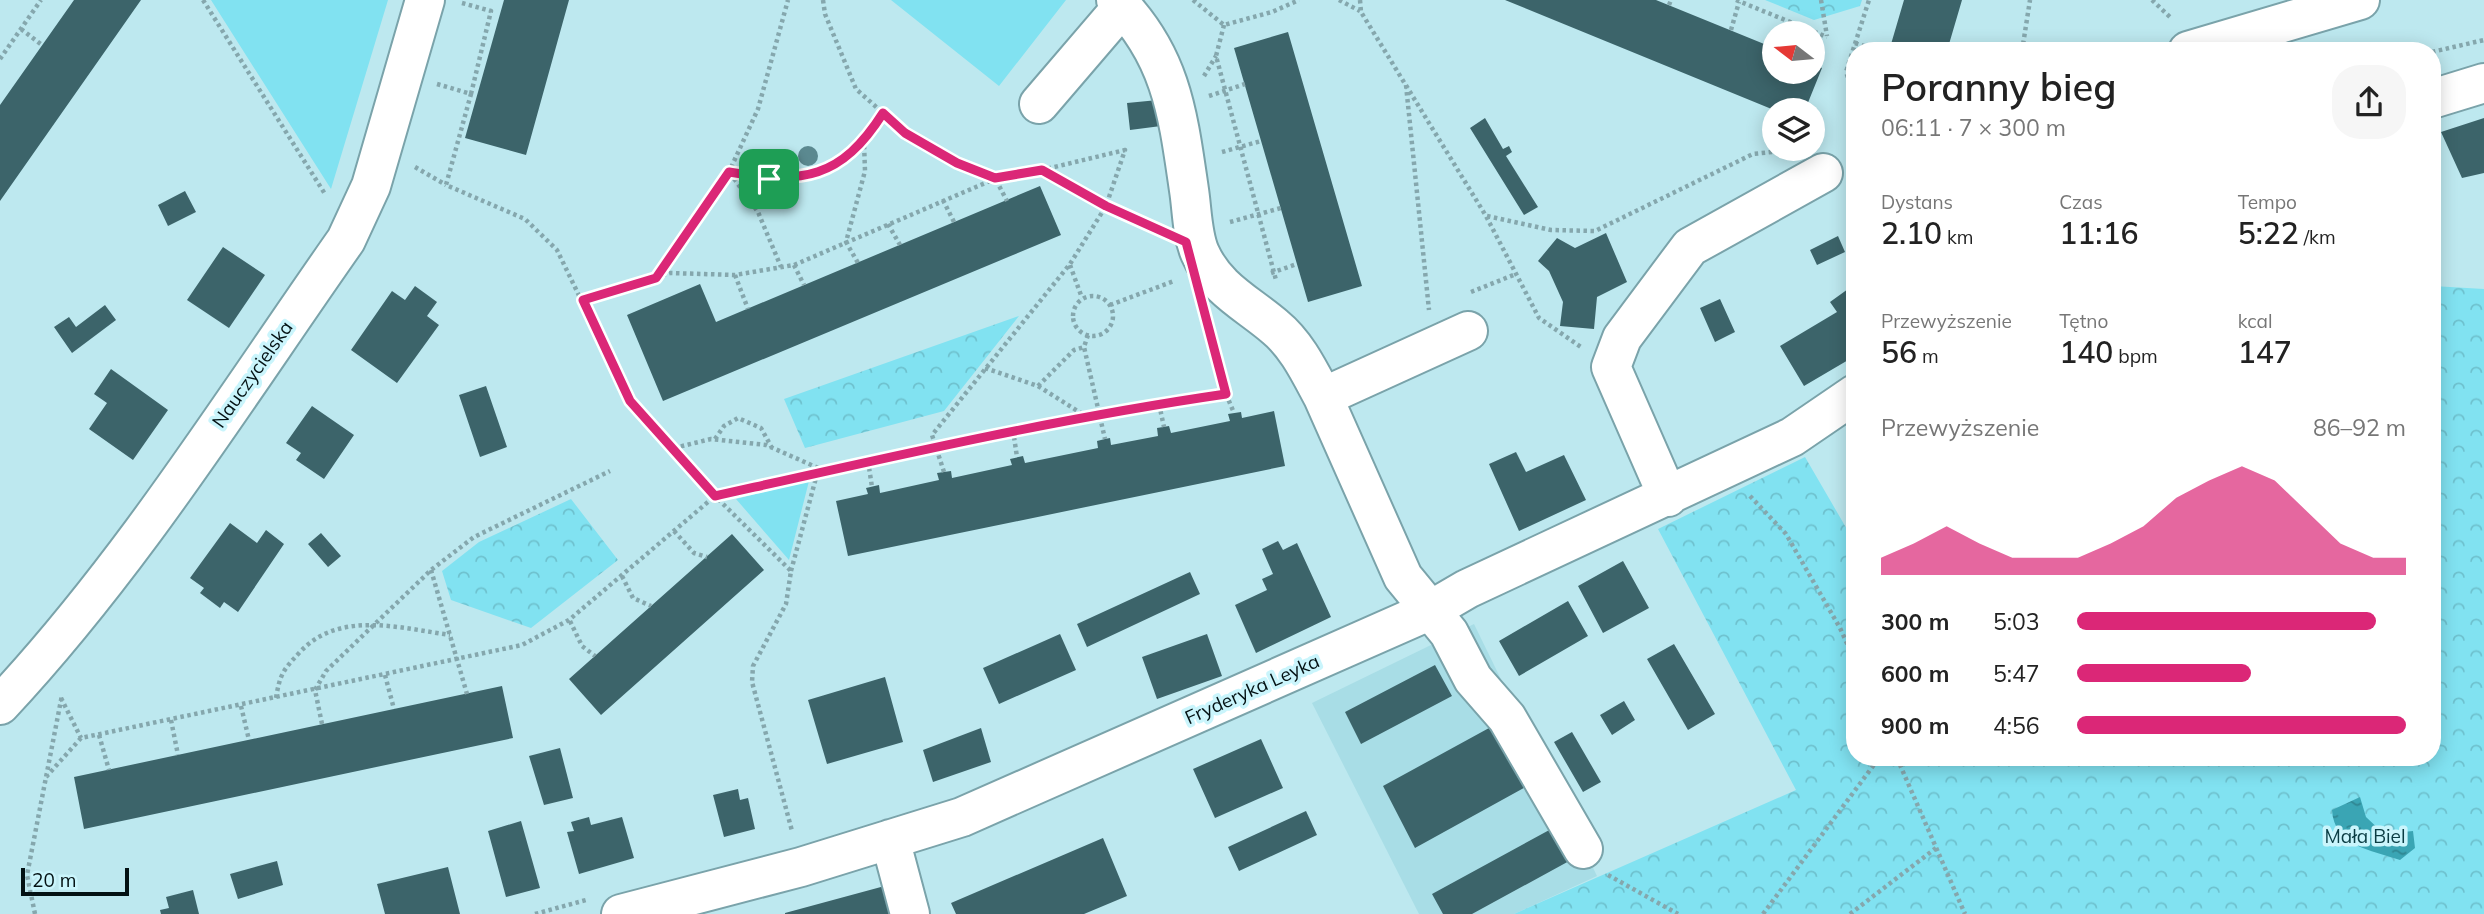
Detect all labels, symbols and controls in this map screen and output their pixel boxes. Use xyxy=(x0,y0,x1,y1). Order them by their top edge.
north arrow xyxy=(1762,21,1825,84)
map controls xyxy=(1762,21,1825,161)
text: Poranny bieg xyxy=(1881,63,2116,111)
button: share xyxy=(2332,65,2406,139)
button: layers xyxy=(1762,98,1825,161)
text: 06:11 · 7 × 300 m xyxy=(1881,113,2066,142)
pin xyxy=(739,149,799,209)
icon: arrive xyxy=(750,160,788,198)
text: Dystans xyxy=(1881,190,1953,214)
text: Czas xyxy=(2059,190,2103,214)
text: Tempo xyxy=(2238,190,2297,214)
text: 2.10 xyxy=(1881,214,1942,252)
text: 11:16 xyxy=(2059,214,2138,252)
text: 5:22 xyxy=(2238,214,2299,252)
text: km xyxy=(1942,225,1974,249)
text: /km xyxy=(2299,225,2336,249)
text: Przewyższenie xyxy=(1881,309,2012,333)
text: Tętno xyxy=(2059,309,2108,333)
text: kcal xyxy=(2238,309,2272,333)
street label: Nauczycielska xyxy=(206,316,298,432)
text: 56 xyxy=(1881,333,1917,371)
text: 140 xyxy=(2059,333,2113,371)
text: 147 xyxy=(2238,333,2292,371)
text: m xyxy=(1917,344,1939,368)
text: bpm xyxy=(2113,344,2158,368)
text: Przewyższenie xyxy=(1881,413,2039,442)
text: 86–92 m xyxy=(2313,413,2406,442)
text: 300 m xyxy=(1881,607,1949,636)
text: 5:03 xyxy=(1993,607,2040,636)
street label: Fryderyka Leyka xyxy=(1181,649,1323,729)
text: 600 m xyxy=(1881,659,1949,688)
text: 5:47 xyxy=(1993,659,2040,688)
text: 900 m xyxy=(1881,711,1949,740)
text: 4:56 xyxy=(1993,711,2040,740)
park label: Mała Biel xyxy=(2325,824,2405,848)
scale bar xyxy=(21,865,130,897)
text: 20 m xyxy=(32,868,76,892)

